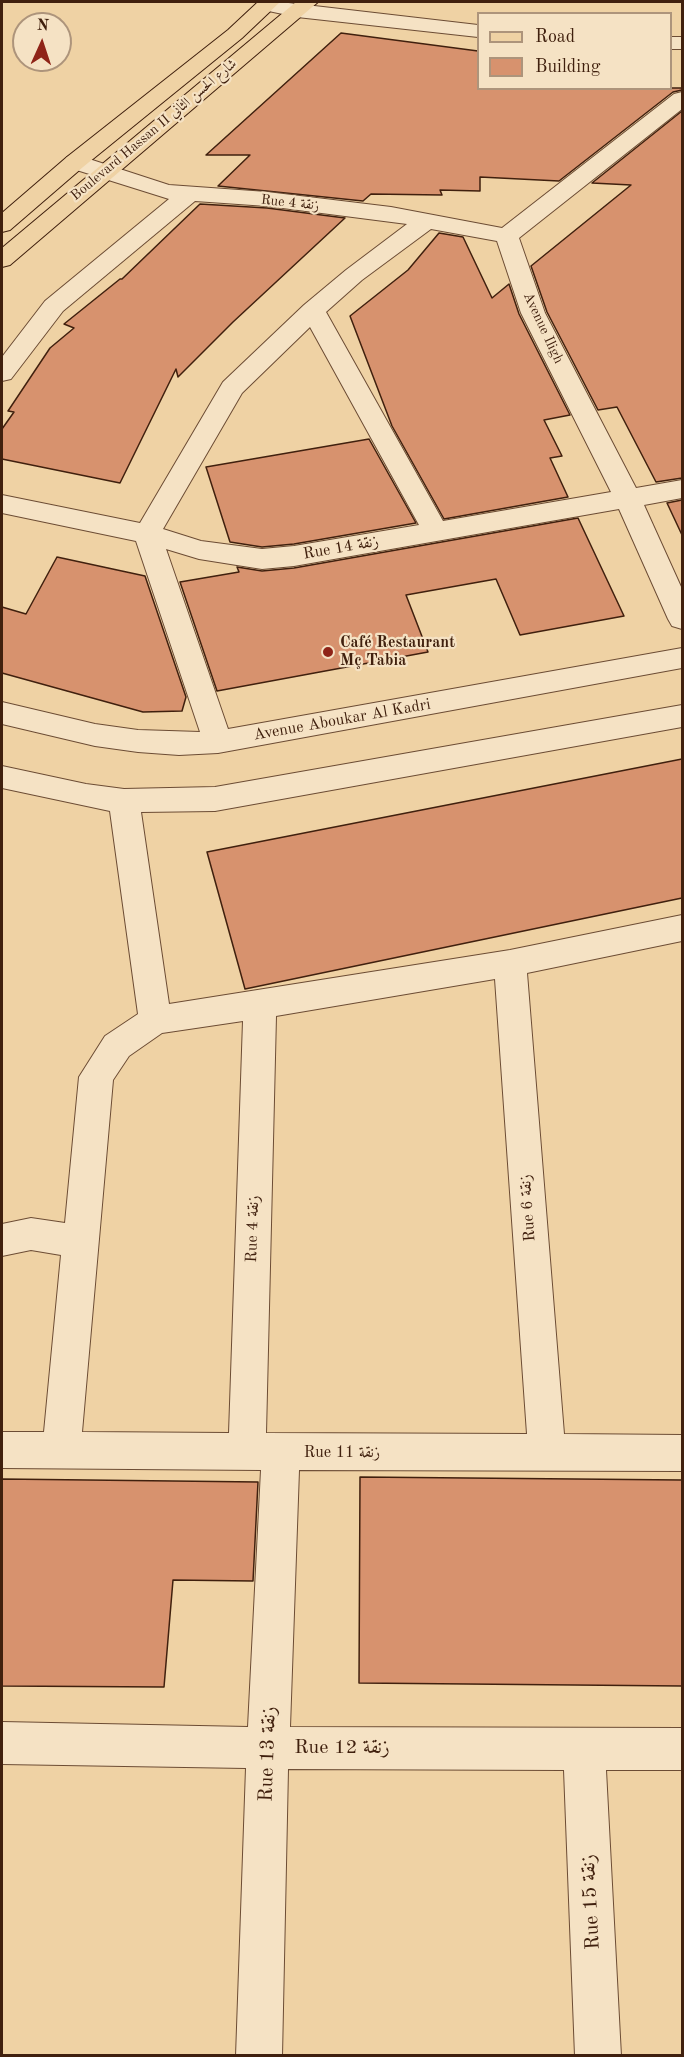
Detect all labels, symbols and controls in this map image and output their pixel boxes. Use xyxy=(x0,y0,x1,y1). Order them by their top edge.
north arrow xyxy=(12,12,72,72)
legend xyxy=(477,12,672,90)
text: N xyxy=(36,18,49,34)
text: Road xyxy=(535,28,575,46)
street label: Boulevard Hassan II شارع الحسن الثاني xyxy=(68,56,240,204)
text: Building xyxy=(535,58,600,76)
street label: Rue 4 زنقة xyxy=(260,192,320,214)
street label: Avenue Iligh xyxy=(519,290,567,366)
street label: Rue 14 زنقة xyxy=(302,532,380,564)
place label: Café Restaurant Mç Tabia xyxy=(340,633,455,671)
marker: Café Restaurant Mç Tabia xyxy=(321,645,335,659)
street label: Avenue Aboukar Al Kadri xyxy=(252,695,432,745)
street label: Rue 6 زنقة xyxy=(516,1174,540,1242)
street label: Rue 4 زنقة xyxy=(242,1195,264,1263)
street label: Rue 11 زنقة xyxy=(304,1443,380,1463)
street label: Rue 13 زنقة xyxy=(254,1706,282,1802)
street label: Rue 12 زنقة xyxy=(294,1736,390,1760)
street label: Rue 15 زنقة xyxy=(577,1854,605,1950)

